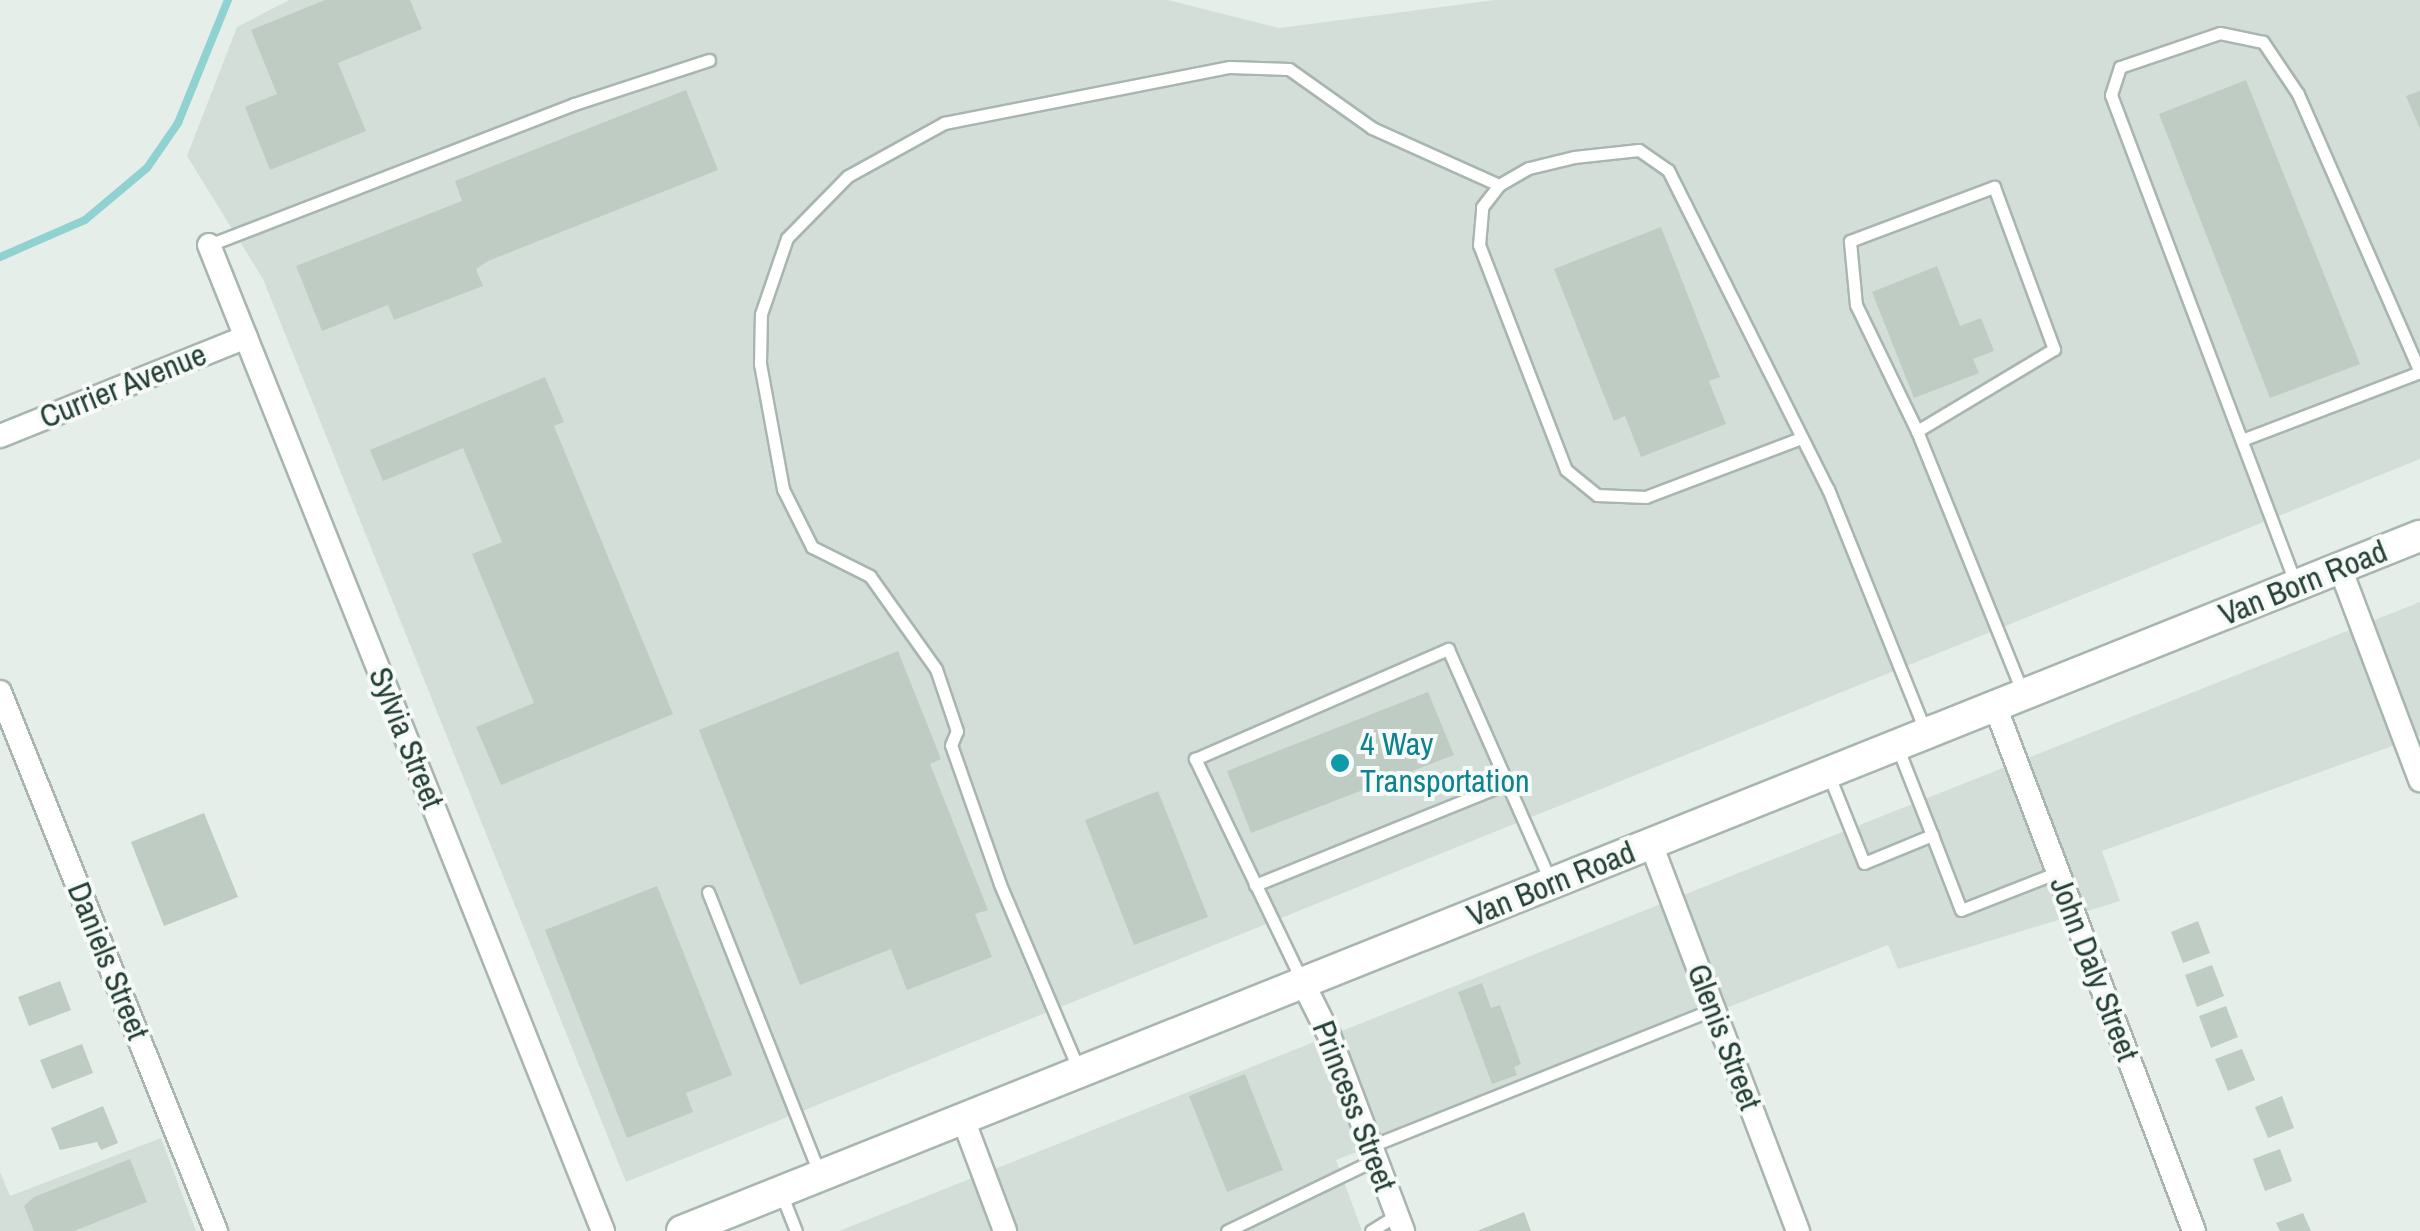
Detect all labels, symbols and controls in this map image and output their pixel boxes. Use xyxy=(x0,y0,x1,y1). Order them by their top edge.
street label: Currier Avenue xyxy=(34,335,212,437)
street label: Van Born Road xyxy=(2214,532,2392,634)
street label: Sylvia Street xyxy=(360,662,452,814)
place label: 4 Way Transportation xyxy=(1360,726,1530,801)
marker: 4 Way Transportation xyxy=(1329,752,1351,774)
street label: Van Born Road xyxy=(1462,833,1640,935)
street label: John Daly Street xyxy=(2041,872,2147,1066)
street label: Daniels Street xyxy=(59,877,157,1045)
street label: Glenis Street xyxy=(1679,959,1769,1115)
street label: Princess Street xyxy=(1304,1015,1404,1197)

